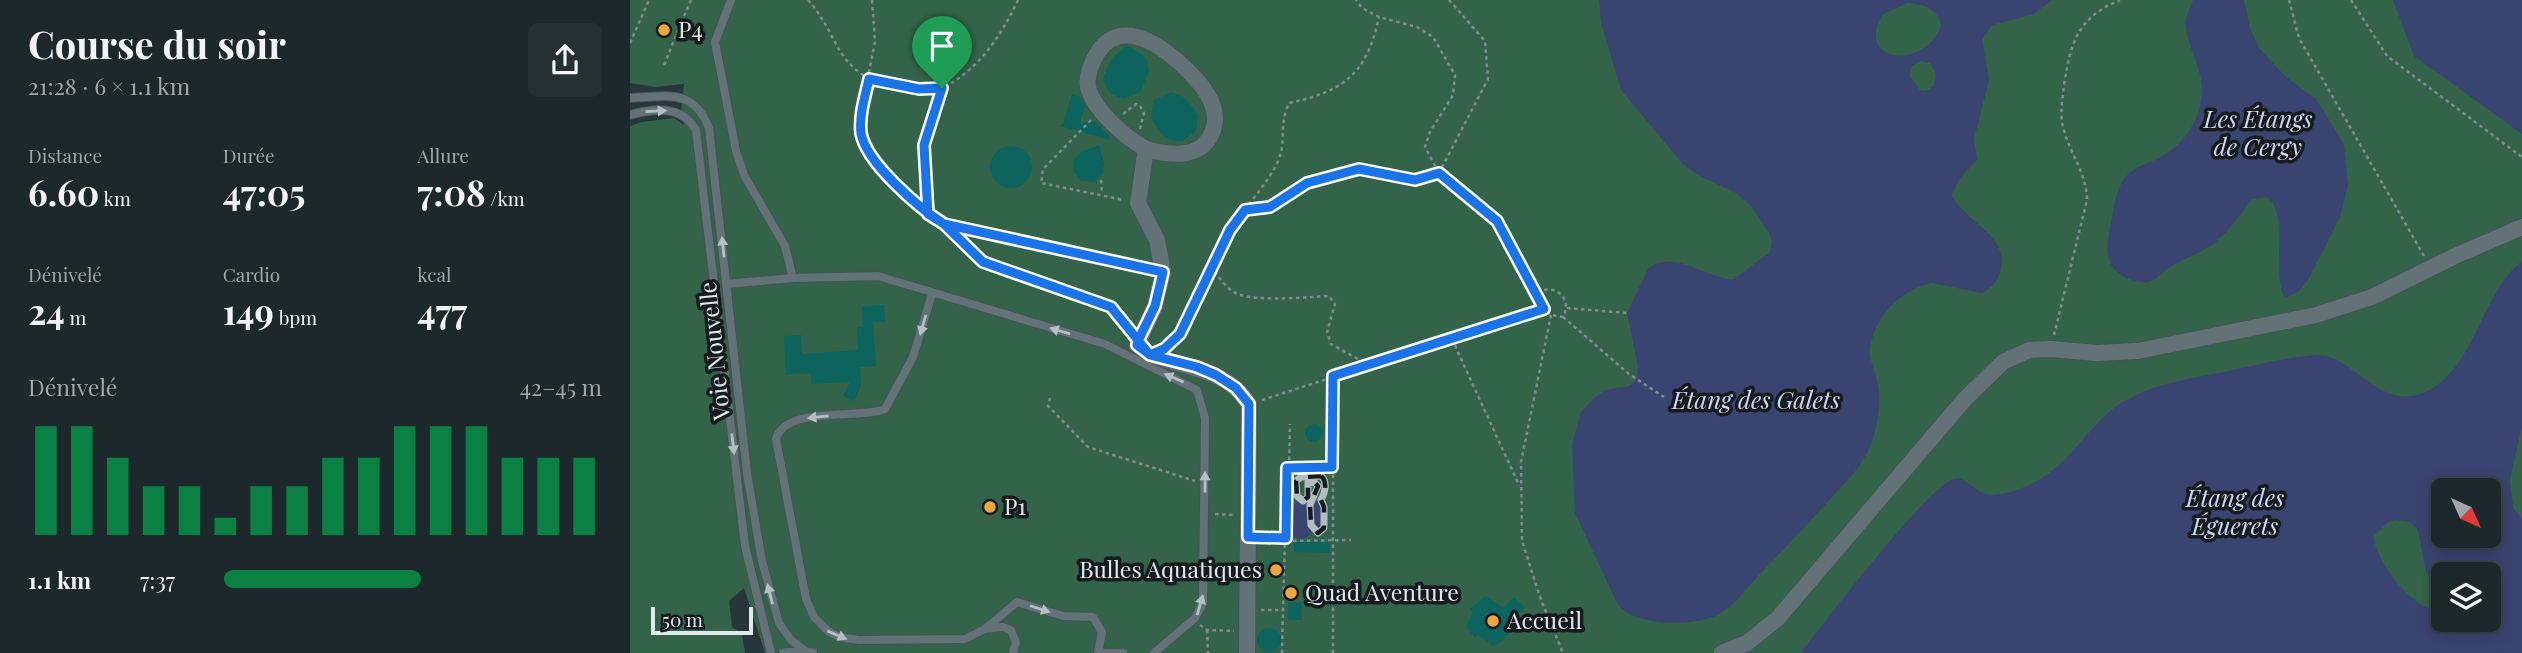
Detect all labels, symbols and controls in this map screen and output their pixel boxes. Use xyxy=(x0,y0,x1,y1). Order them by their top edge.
place label: P4 xyxy=(678,13,703,44)
pin xyxy=(912,16,972,88)
text: Course du soir xyxy=(28,18,286,69)
marker: P4 xyxy=(656,22,672,38)
button: share xyxy=(528,23,602,97)
icon: arrive xyxy=(923,27,961,65)
text: 21:28 · 6 × 1.1 km xyxy=(28,70,190,101)
water label: Les Étangs de Cergy xyxy=(2203,102,2312,162)
one-way arrow xyxy=(645,105,667,116)
text: Distance xyxy=(28,142,102,168)
text: Durée xyxy=(223,142,275,168)
text: Allure xyxy=(417,142,469,168)
text: 6.60 xyxy=(28,168,99,215)
text: 47:05 xyxy=(223,168,305,215)
text: 7:08 xyxy=(417,168,486,215)
text: km xyxy=(99,185,131,211)
text: /km xyxy=(486,185,525,211)
one-way arrow xyxy=(717,236,728,258)
text: Dénivelé xyxy=(28,261,102,287)
text: Cardio xyxy=(223,261,280,287)
text: kcal xyxy=(417,261,451,287)
street label: Voie Nouvelle xyxy=(691,280,736,423)
text: 24 xyxy=(28,287,65,334)
text: 149 xyxy=(223,287,274,334)
text: 477 xyxy=(417,287,467,334)
text: m xyxy=(65,304,86,330)
text: bpm xyxy=(274,304,317,330)
one-way arrow xyxy=(917,315,927,336)
one-way arrow xyxy=(1049,325,1071,336)
text: Dénivelé xyxy=(28,371,117,402)
text: 42–45 m xyxy=(520,371,602,402)
one-way arrow xyxy=(1164,372,1185,383)
water label: Étang des Galets xyxy=(1671,383,1840,415)
one-way arrow xyxy=(807,412,829,423)
one-way arrow xyxy=(727,433,738,455)
one-way arrow xyxy=(1199,471,1210,493)
north arrow xyxy=(2431,478,2501,548)
map controls xyxy=(2431,478,2501,632)
water label: Étang des Éguerets xyxy=(2185,481,2284,541)
place label: P1 xyxy=(1004,490,1026,521)
marker: P1 xyxy=(982,499,998,515)
place label: Bulles Aquatiques xyxy=(1079,553,1262,584)
marker: Bulles Aquatiques xyxy=(1268,562,1284,578)
button: layers xyxy=(2431,562,2501,632)
text: 1.1 km xyxy=(28,564,91,595)
text: 7:37 xyxy=(140,564,175,595)
place label: Quad Aventure xyxy=(1305,576,1459,607)
one-way arrow xyxy=(764,582,775,604)
marker: Quad Aventure xyxy=(1283,585,1299,601)
one-way arrow xyxy=(1195,595,1205,616)
scale bar xyxy=(651,604,752,636)
one-way arrow xyxy=(1030,604,1051,615)
place label: Accueil xyxy=(1506,604,1583,635)
text: 50 m xyxy=(662,606,703,632)
marker: Accueil xyxy=(1485,613,1501,629)
one-way arrow xyxy=(827,629,848,640)

